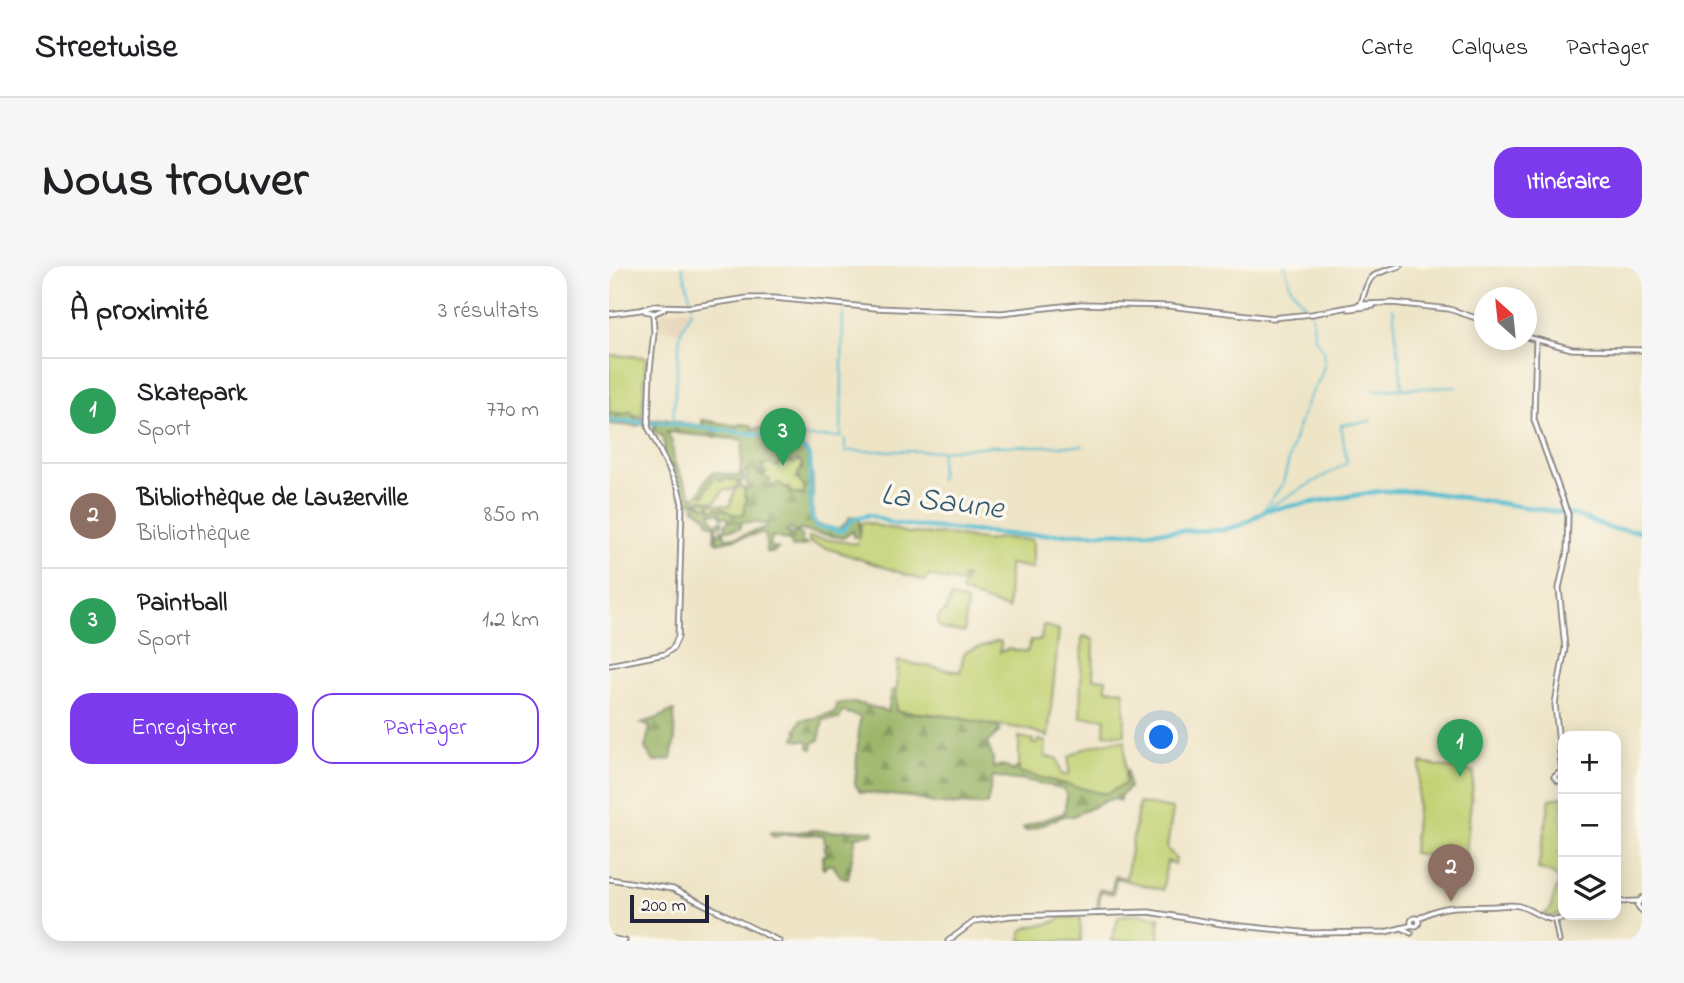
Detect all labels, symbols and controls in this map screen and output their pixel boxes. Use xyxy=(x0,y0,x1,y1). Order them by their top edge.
text: Streetwise xyxy=(35,24,177,72)
text: Carte xyxy=(1361,31,1413,66)
text: Calques xyxy=(1451,31,1528,66)
text: Partager xyxy=(1566,31,1649,66)
text: Nous trouver xyxy=(42,146,308,218)
button: Itinéraire xyxy=(1494,147,1642,218)
north arrow xyxy=(1474,287,1537,350)
text: À proximité xyxy=(70,290,208,334)
text: 3 résultats xyxy=(438,295,539,328)
text: Skatepark xyxy=(137,375,247,413)
text: 1 xyxy=(89,394,97,427)
text: 770 m xyxy=(487,394,539,427)
pin: 3 xyxy=(760,408,806,466)
text: Sport xyxy=(137,413,191,446)
water label: La Saune xyxy=(878,472,1008,534)
text: Bibliothèque de Lauzerville xyxy=(137,480,408,518)
text: 2 xyxy=(87,499,99,532)
text: 850 m xyxy=(484,499,539,532)
text: Bibliothèque xyxy=(137,518,250,551)
text: Paintball xyxy=(137,585,227,623)
text: 3 xyxy=(88,604,98,637)
text: 1.2 km xyxy=(482,604,539,637)
text: Sport xyxy=(137,623,191,656)
button: Enregistrer xyxy=(70,693,298,764)
button: Partager xyxy=(312,693,539,764)
pin: 1 xyxy=(1437,719,1483,777)
your location xyxy=(1144,720,1178,754)
map controls xyxy=(1558,731,1621,920)
button: + xyxy=(1558,731,1621,794)
button: − xyxy=(1558,794,1621,857)
pin: 2 xyxy=(1428,844,1474,902)
button: layers xyxy=(1558,857,1621,920)
scale bar xyxy=(630,892,709,924)
text: 200 m xyxy=(641,893,686,920)

